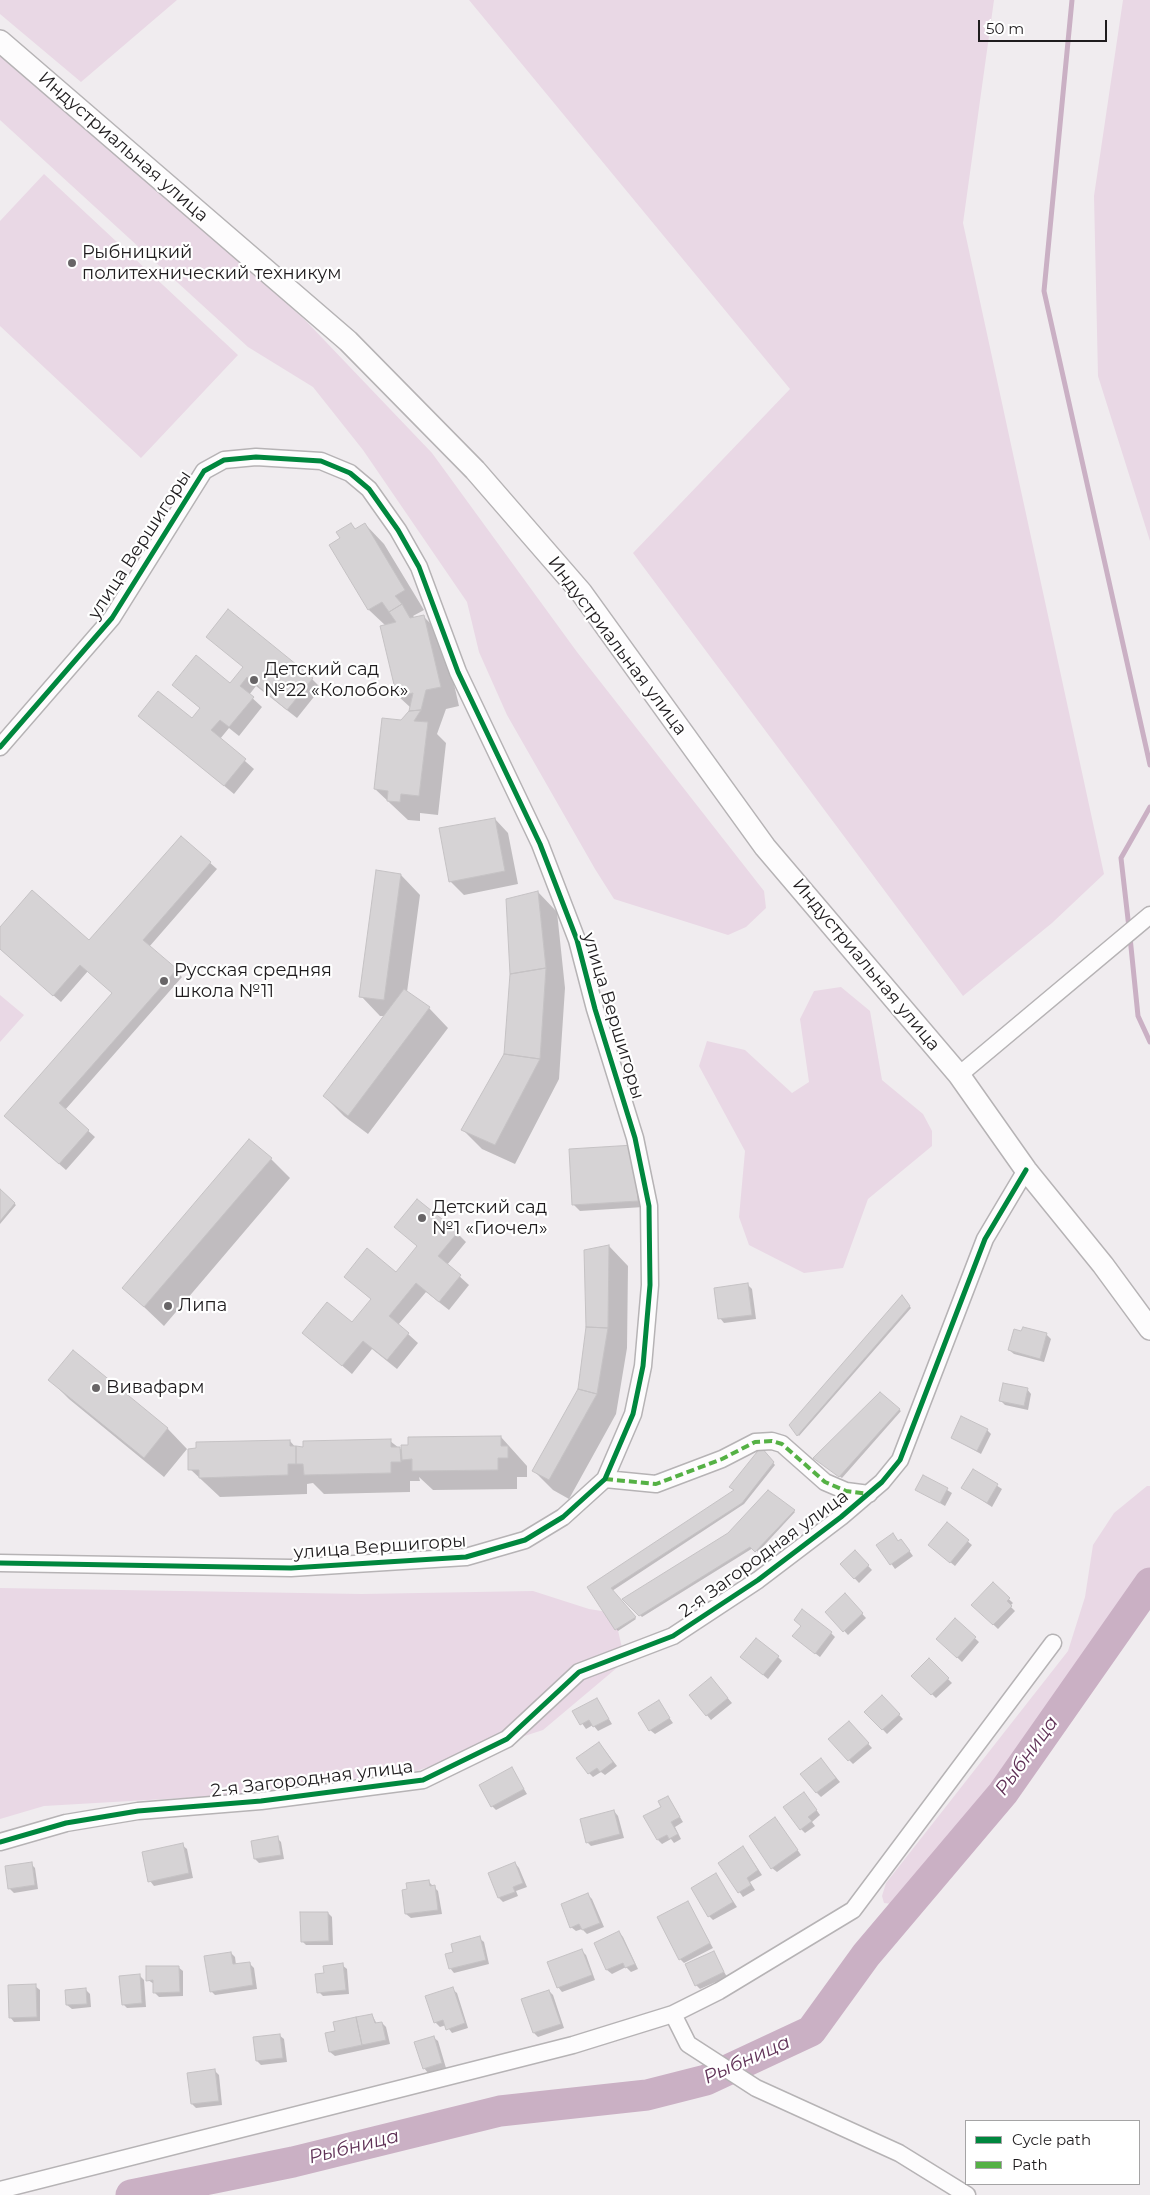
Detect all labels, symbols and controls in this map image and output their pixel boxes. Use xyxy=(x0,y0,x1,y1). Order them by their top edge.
scale bar xyxy=(980,10,1109,42)
text: 50 m xyxy=(986,19,1024,38)
street label: Индустриальная улица xyxy=(34,67,212,227)
place label: Рыбницкий политехнический техникум xyxy=(82,242,342,284)
marker: Рыбницкий политехнический техникум xyxy=(66,257,78,269)
street label: улица Вершигоры xyxy=(84,467,196,623)
street label: Индустриальная улица xyxy=(543,552,691,740)
place label: Детский сад №22 «Колобок» xyxy=(264,659,408,702)
marker: Детский сад №22 «Колобок» xyxy=(248,674,260,686)
street label: Индустриальная улица xyxy=(788,875,944,1055)
street label: улица Вершигоры xyxy=(577,930,649,1102)
place label: Русская средняя школа №11 xyxy=(174,960,332,1002)
marker: Русская средняя школа №11 xyxy=(158,975,170,987)
place label: Детский сад №1 «Гиочел» xyxy=(432,1197,548,1240)
marker: Детский сад №1 «Гиочел» xyxy=(416,1212,428,1224)
place label: Липа xyxy=(178,1295,227,1317)
marker: Липа xyxy=(162,1300,174,1312)
place label: Вивафарм xyxy=(106,1377,204,1399)
marker: Вивафарм xyxy=(90,1382,102,1394)
street label: 2-я Загородная улица xyxy=(675,1485,853,1623)
street label: улица Вершигоры xyxy=(293,1530,467,1564)
water label: Рыбница xyxy=(991,1712,1063,1800)
street label: 2-я Загородная улица xyxy=(210,1756,414,1802)
water label: Рыбница xyxy=(700,2031,794,2089)
legend xyxy=(965,2120,1140,2185)
water label: Рыбница xyxy=(306,2125,402,2169)
text: Cycle path xyxy=(1012,2130,1091,2149)
text: Path xyxy=(1012,2155,1048,2174)

